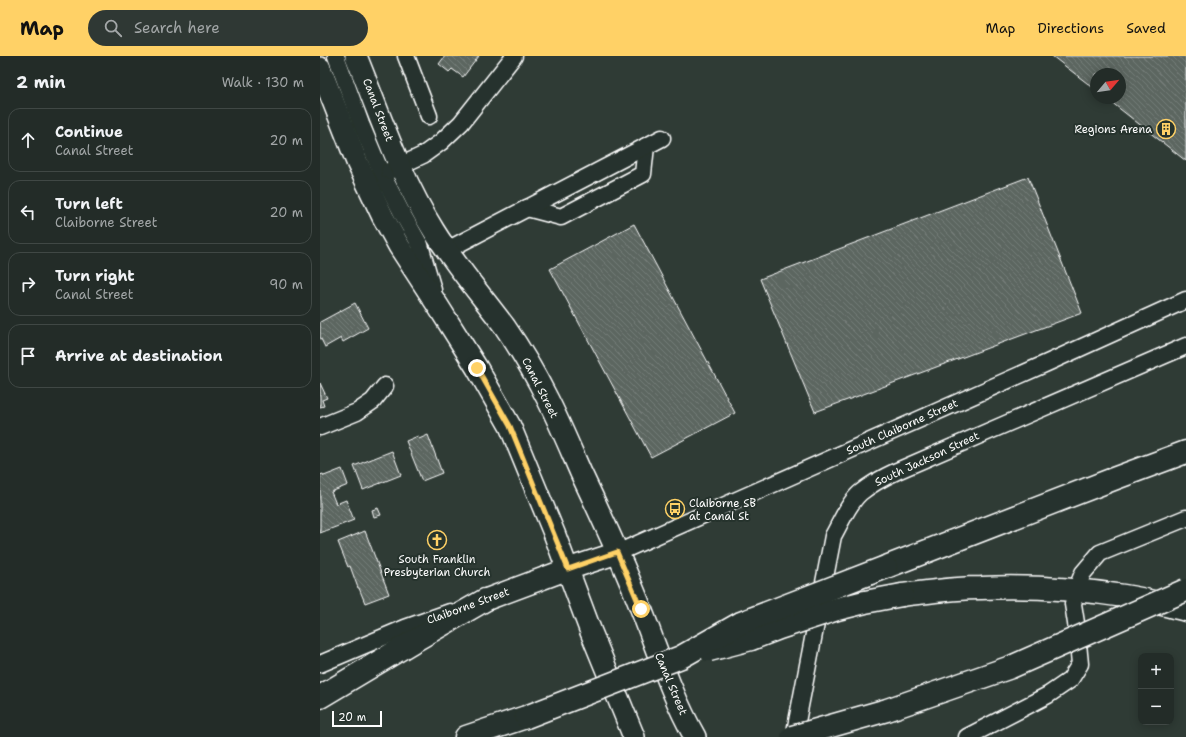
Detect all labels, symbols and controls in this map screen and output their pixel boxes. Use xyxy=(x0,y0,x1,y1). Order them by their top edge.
search box xyxy=(88,10,368,46)
text: Map xyxy=(20,16,64,41)
icon: search xyxy=(102,17,124,39)
text: Search here xyxy=(134,18,220,38)
text: Map xyxy=(986,19,1016,37)
text: Directions xyxy=(1038,19,1104,37)
text: Saved xyxy=(1126,19,1166,37)
north arrow xyxy=(1090,68,1126,104)
text: 2 min xyxy=(16,71,66,93)
text: Walk · 130 m xyxy=(222,74,304,91)
street label: Canal Street xyxy=(359,76,397,144)
building icon: Regions Arena xyxy=(1155,118,1177,140)
text: Continue xyxy=(55,122,123,142)
place label: Regions Arena xyxy=(1074,122,1152,137)
icon: ahead xyxy=(17,129,39,151)
text: 20 m xyxy=(270,132,303,149)
text: Canal Street xyxy=(55,142,133,159)
text: Turn left xyxy=(55,194,123,214)
icon: left xyxy=(17,201,39,223)
text: 20 m xyxy=(270,204,303,221)
text: Claiborne Street xyxy=(55,214,157,231)
text: Turn right xyxy=(55,266,135,286)
icon: right xyxy=(17,273,39,295)
text: 90 m xyxy=(269,276,303,293)
text: Canal Street xyxy=(55,286,133,303)
icon: arrive xyxy=(17,345,39,367)
text: Arrive at destination xyxy=(55,346,223,366)
street label: Canal Street xyxy=(518,355,562,421)
route end xyxy=(468,359,486,377)
street label: South Claiborne Street xyxy=(844,396,960,458)
street label: South Jackson Street xyxy=(872,428,982,490)
place label: Claiborne SB at Canal St xyxy=(689,496,756,524)
bus stop icon: Claiborne SB at Canal St xyxy=(664,498,686,520)
church icon: South Franklin Presbyterian Church xyxy=(426,529,448,551)
place label: South Franklin Presbyterian Church xyxy=(384,552,490,580)
street label: Claiborne Street xyxy=(425,584,511,628)
route start xyxy=(632,600,650,618)
street label: Canal Street xyxy=(651,651,691,718)
map controls xyxy=(1138,653,1174,725)
button: + xyxy=(1138,653,1174,689)
button: − xyxy=(1138,689,1174,725)
scale bar xyxy=(332,709,382,728)
text: 20 m xyxy=(338,710,366,725)

